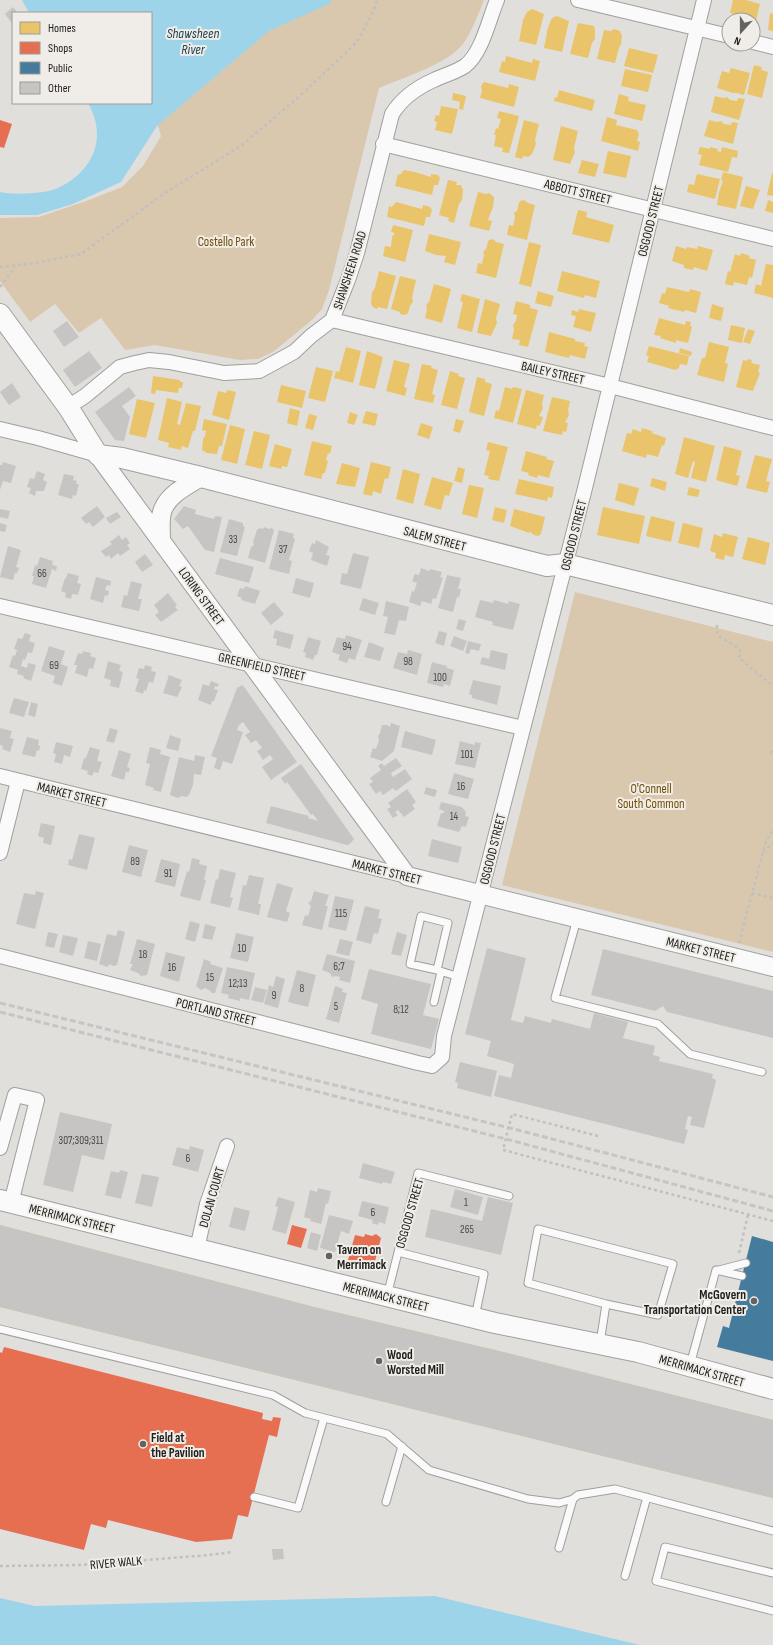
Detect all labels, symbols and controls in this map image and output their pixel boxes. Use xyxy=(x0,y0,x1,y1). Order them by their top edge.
legend xyxy=(12,12,152,104)
north arrow xyxy=(721,12,761,52)
text: Homes xyxy=(48,21,76,36)
water label: Shawsheen River xyxy=(167,25,219,58)
text: N xyxy=(732,34,743,48)
text: Shops xyxy=(48,41,73,56)
text: Public xyxy=(48,61,73,76)
text: Other xyxy=(48,81,72,96)
street label: ABBOTT STREET xyxy=(541,176,613,208)
street label: OSGOOD STREET xyxy=(634,184,667,258)
street label: SHAWSHEEN ROAD xyxy=(330,229,370,312)
park label: Costello Park xyxy=(198,234,254,250)
street label: BAILEY STREET xyxy=(520,358,586,388)
street label: OSGOOD STREET xyxy=(557,498,590,572)
street label: SALEM STREET xyxy=(402,523,468,555)
house number: 33 xyxy=(228,533,238,546)
house number: 37 xyxy=(278,543,288,556)
street label: LORING STREET xyxy=(175,565,228,629)
house number: 66 xyxy=(37,567,47,580)
house number: 94 xyxy=(342,640,352,653)
street label: GREENFIELD STREET xyxy=(217,649,307,685)
house number: 98 xyxy=(403,655,413,668)
house number: 69 xyxy=(49,659,59,672)
house number: 100 xyxy=(433,671,447,684)
house number: 101 xyxy=(461,748,473,761)
street label: MARKET STREET xyxy=(36,779,108,811)
house number: 16 xyxy=(457,780,466,793)
park label: O'Connell South Common xyxy=(617,781,685,812)
house number: 14 xyxy=(450,810,459,823)
street label: OSGOOD STREET xyxy=(476,812,509,886)
house number: 89 xyxy=(130,855,140,868)
street label: MARKET STREET xyxy=(351,856,423,888)
house number: 91 xyxy=(164,867,173,880)
house number: 115 xyxy=(335,907,347,920)
street label: MARKET STREET xyxy=(665,934,737,966)
house number: 10 xyxy=(238,942,246,955)
house number: 18 xyxy=(139,948,148,961)
house number: 6;7 xyxy=(333,960,345,973)
house number: 16 xyxy=(168,961,177,974)
house number: 15 xyxy=(206,971,214,984)
house number: 12;13 xyxy=(228,977,248,990)
house number: 8 xyxy=(300,982,305,995)
house number: 9 xyxy=(272,989,277,1002)
street label: PORTLAND STREET xyxy=(174,994,257,1030)
house number: 5 xyxy=(334,1000,338,1013)
house number: 8;12 xyxy=(393,1003,409,1016)
house number: 307;309;311 xyxy=(59,1134,104,1147)
house number: 6 xyxy=(186,1152,191,1165)
street label: DOLAN COURT xyxy=(196,1165,228,1229)
street label: OSGOOD STREET xyxy=(392,1176,428,1250)
house number: 1 xyxy=(464,1196,468,1209)
street label: MERRIMACK STREET xyxy=(27,1201,116,1237)
house number: 6 xyxy=(371,1206,376,1219)
house number: 265 xyxy=(460,1223,474,1236)
place label: Tavern on Merrimack xyxy=(337,1242,387,1273)
marker: Tavern on Merrimack xyxy=(324,1251,334,1261)
street label: MERRIMACK STREET xyxy=(341,1279,430,1315)
place label: McGovern Transportation Center xyxy=(644,1287,746,1318)
marker: McGovern Transportation Center xyxy=(749,1296,759,1306)
place label: Wood Worsted Mill xyxy=(387,1347,444,1378)
street label: MERRIMACK STREET xyxy=(657,1351,746,1391)
marker: Wood Worsted Mill xyxy=(374,1356,384,1366)
place label: Field at the Pavilion xyxy=(151,1430,205,1461)
marker: Field at the Pavilion xyxy=(138,1439,148,1449)
street label: RIVER WALK xyxy=(89,1553,143,1573)

